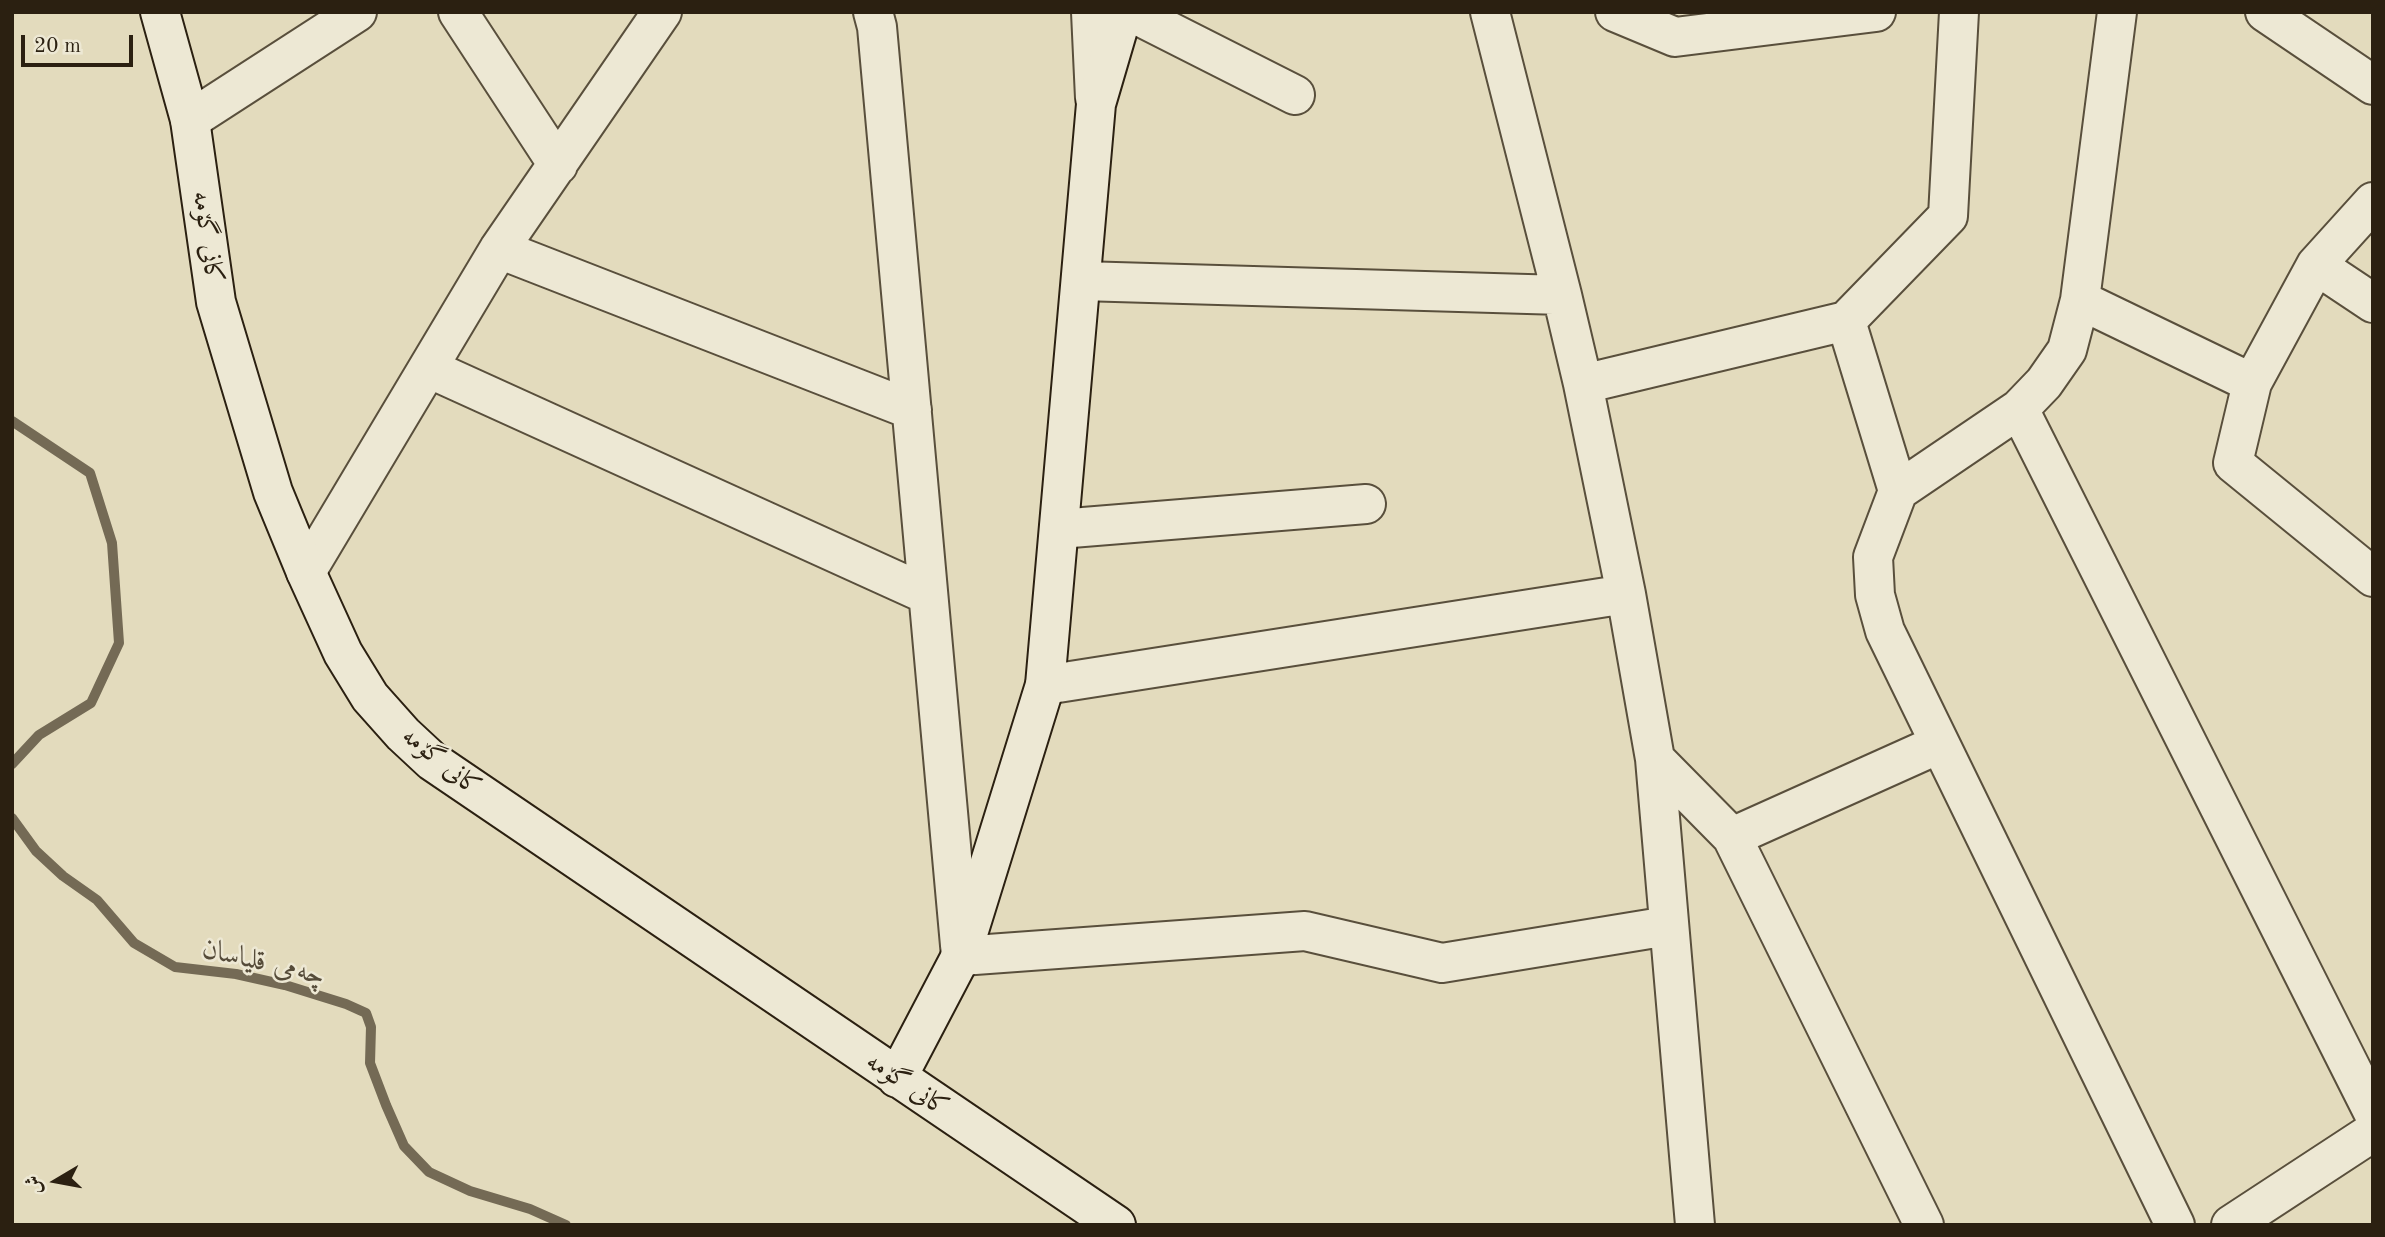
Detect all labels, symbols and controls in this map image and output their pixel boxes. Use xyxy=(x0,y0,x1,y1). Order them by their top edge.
scale bar xyxy=(24,21,136,65)
text: 20 m xyxy=(34,36,81,57)
street label: کانی گۆمە xyxy=(185,189,229,285)
street label: کانی گۆمە xyxy=(395,721,487,803)
water label: چەمی قلیاسان xyxy=(199,933,329,993)
street label: کانی گۆمە xyxy=(860,1046,954,1124)
north arrow xyxy=(21,1146,91,1216)
text: ش xyxy=(24,1174,46,1196)

